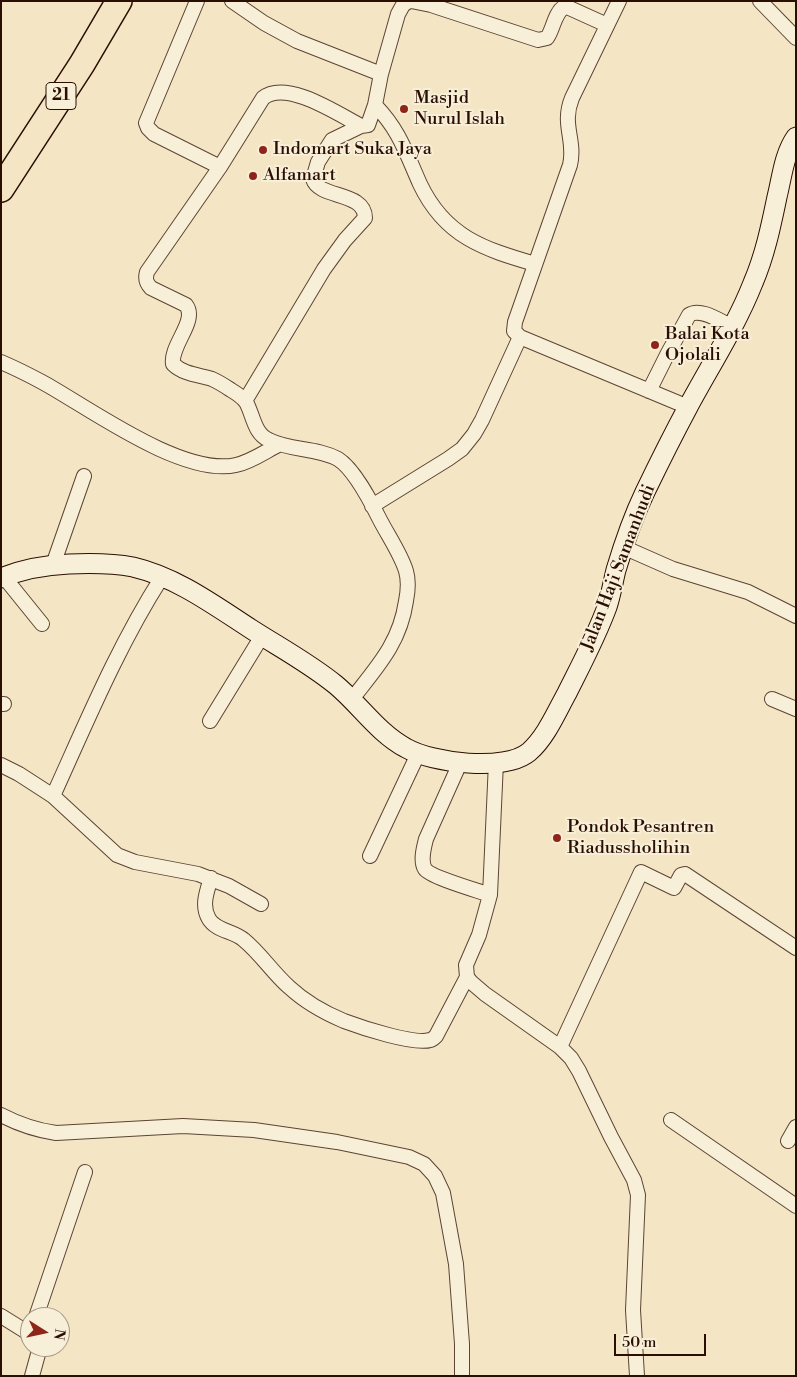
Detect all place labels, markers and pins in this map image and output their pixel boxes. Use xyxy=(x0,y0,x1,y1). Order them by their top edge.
place label: Masjid Nurul Islah xyxy=(414,88,505,130)
marker: Masjid Nurul Islah xyxy=(398,103,410,115)
place label: Indomart Suka Jaya xyxy=(273,139,432,161)
marker: Indomart Suka Jaya xyxy=(257,144,269,156)
place label: Alfamart xyxy=(263,165,336,187)
marker: Alfamart xyxy=(247,170,259,182)
place label: Balai Kota Ojolali xyxy=(665,324,750,366)
marker: Balai Kota Ojolali xyxy=(649,339,661,351)
place label: Pondok Pesantren Riadussholihin xyxy=(567,817,714,860)
marker: Pondok Pesantren Riadussholihin xyxy=(551,832,563,844)

